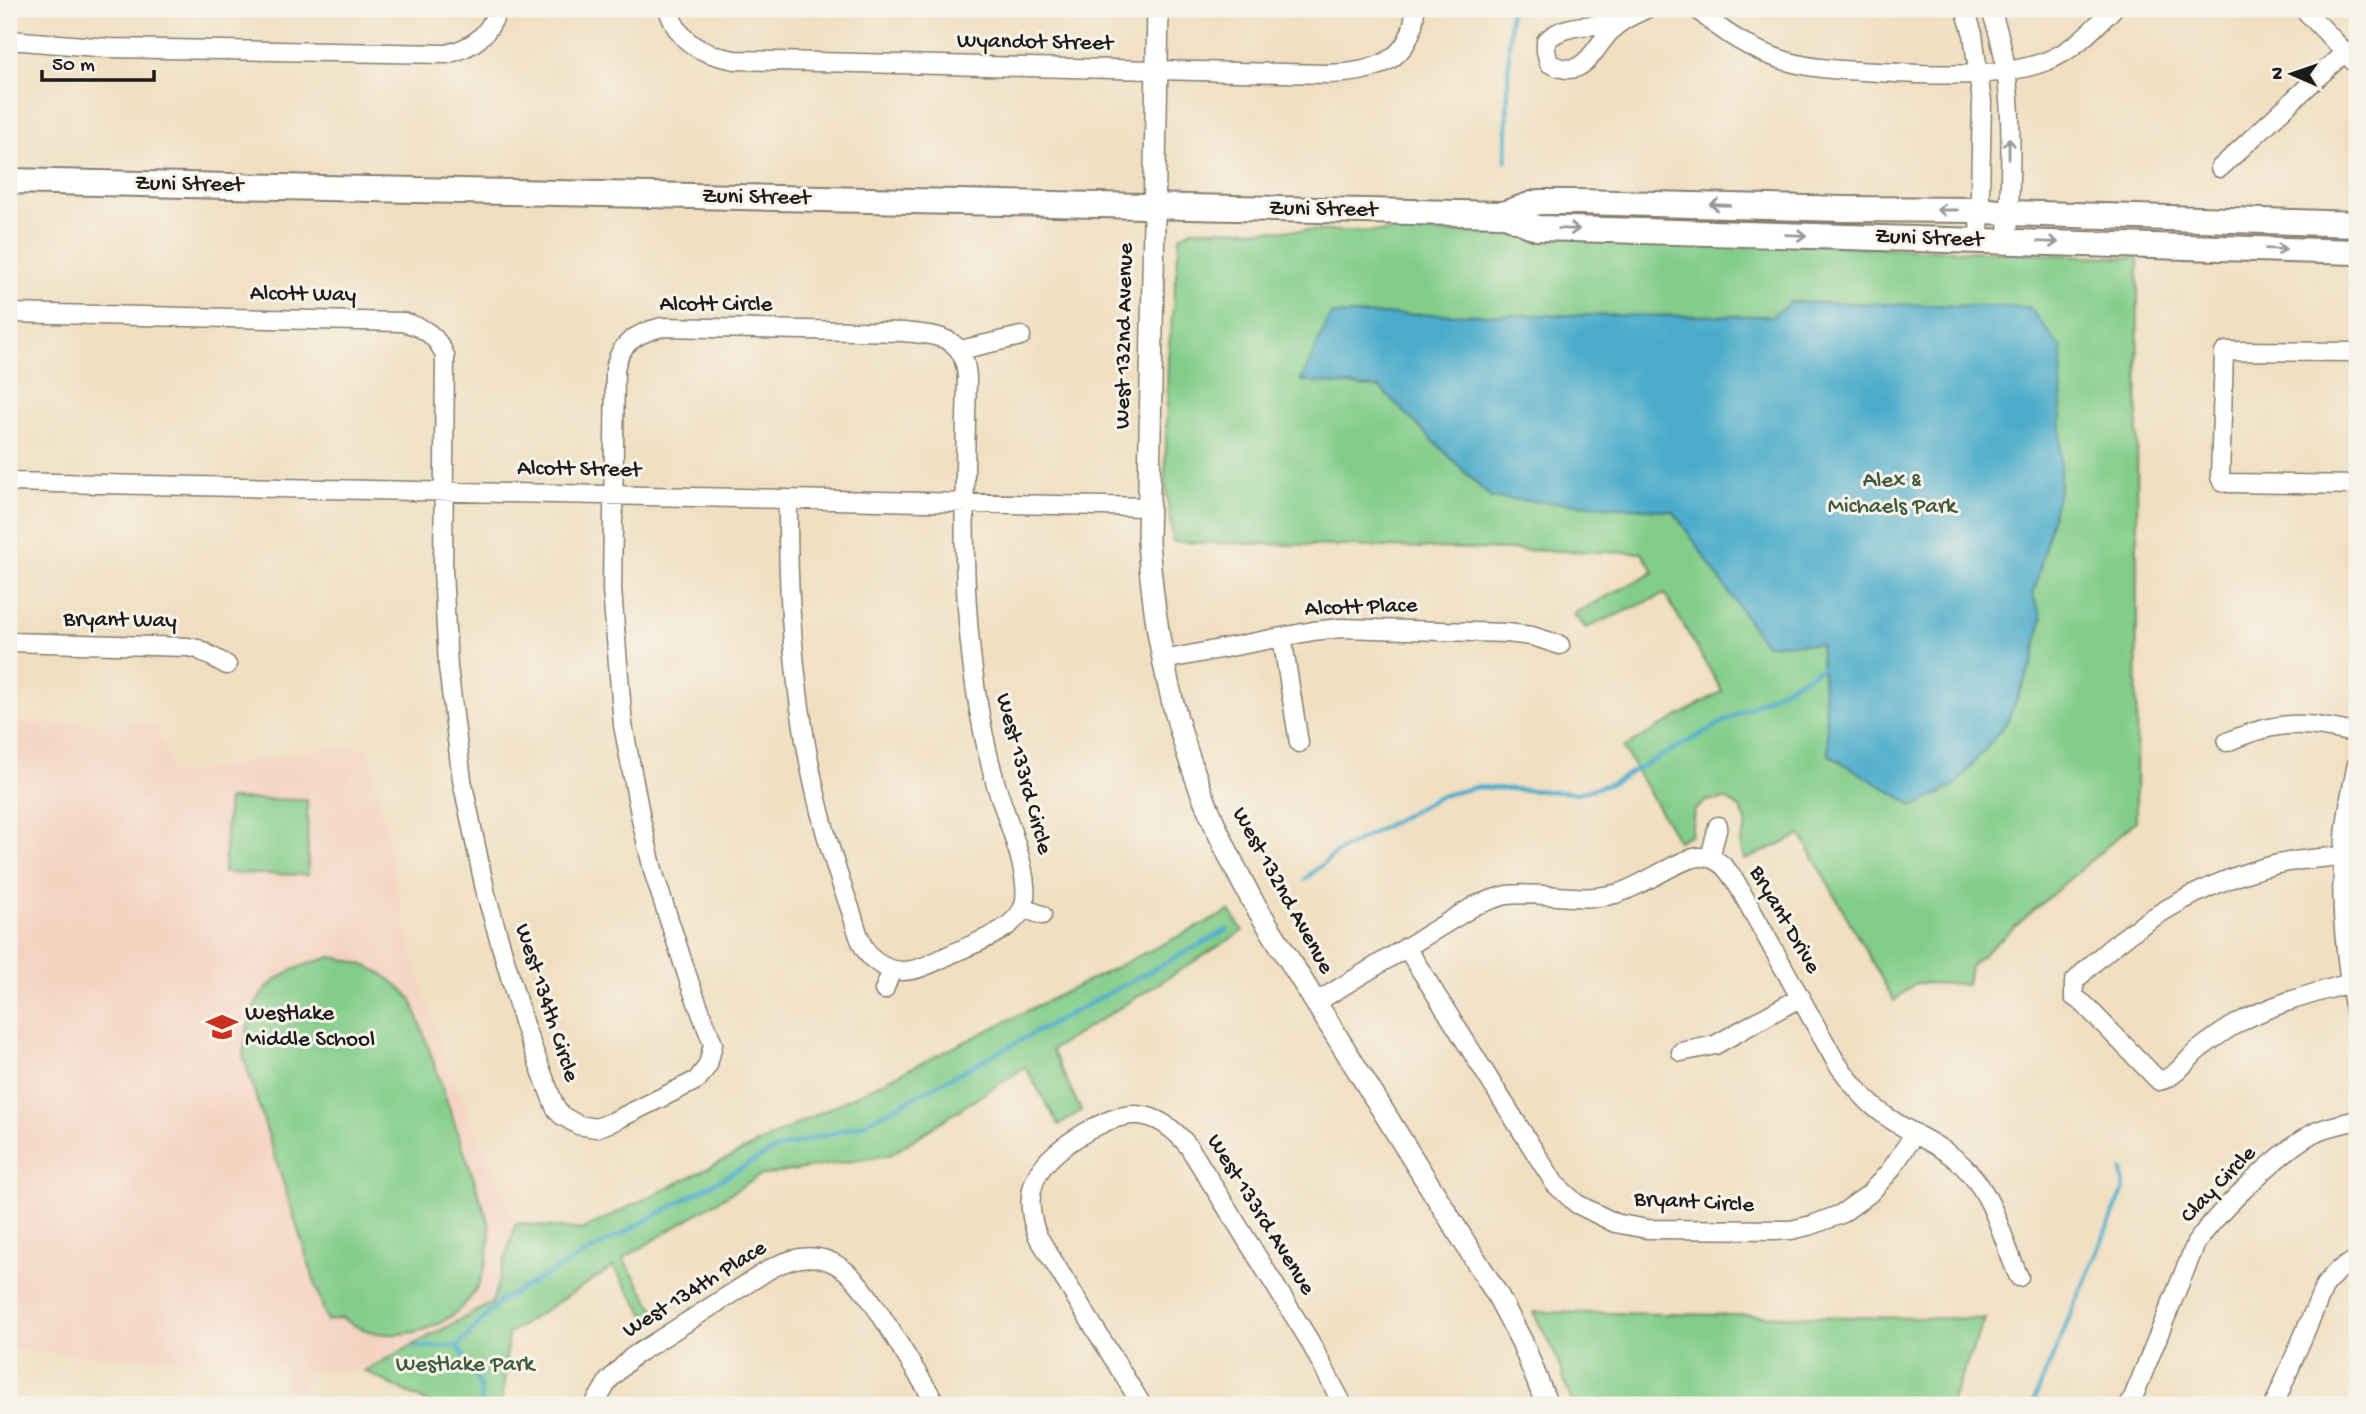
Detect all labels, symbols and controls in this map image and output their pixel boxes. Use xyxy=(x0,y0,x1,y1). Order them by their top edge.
street label: Wyandot Street xyxy=(957,28,1115,58)
scale bar xyxy=(42,38,154,82)
north arrow xyxy=(2258,38,2328,108)
text: 50 m xyxy=(52,54,95,79)
text: N xyxy=(2267,67,2290,80)
one-way arrow xyxy=(2002,137,2016,160)
street label: Zuni Street xyxy=(135,171,245,199)
street label: Zuni Street xyxy=(702,184,812,212)
street label: Zuni Street xyxy=(1269,196,1379,224)
one-way arrow xyxy=(1708,199,1731,212)
one-way arrow xyxy=(1936,203,1959,217)
one-way arrow xyxy=(1557,222,1580,235)
street label: Zuni Street xyxy=(1874,224,1985,254)
one-way arrow xyxy=(1785,229,1808,242)
one-way arrow xyxy=(2037,236,2060,249)
street label: West 132nd Avenue xyxy=(1110,242,1140,429)
one-way arrow xyxy=(2264,242,2287,256)
street label: Alcott Way xyxy=(250,281,356,309)
street label: Alcott Circle xyxy=(660,292,774,319)
street label: Alcott Street xyxy=(517,455,643,485)
park label: Alex & Michaels Park xyxy=(1828,468,1959,521)
street label: Alcott Place xyxy=(1304,593,1419,623)
street label: Bryant Way xyxy=(62,606,177,635)
street label: West 133rd Circle xyxy=(989,691,1058,858)
street label: West 132nd Avenue xyxy=(1225,803,1340,980)
street label: Bryant Drive xyxy=(1742,860,1826,980)
street label: West 134th Circle xyxy=(508,921,585,1086)
place label: Westlake Middle School xyxy=(245,1001,375,1054)
school or university icon: Westlake Middle School xyxy=(205,1010,239,1044)
street label: West 133rd Avenue xyxy=(1200,1130,1321,1301)
street label: Clay Circle xyxy=(2175,1140,2263,1229)
street label: Bryant Circle xyxy=(1632,1186,1756,1220)
street label: West 134th Place xyxy=(618,1234,773,1345)
park label: Westlake Park xyxy=(396,1352,537,1379)

